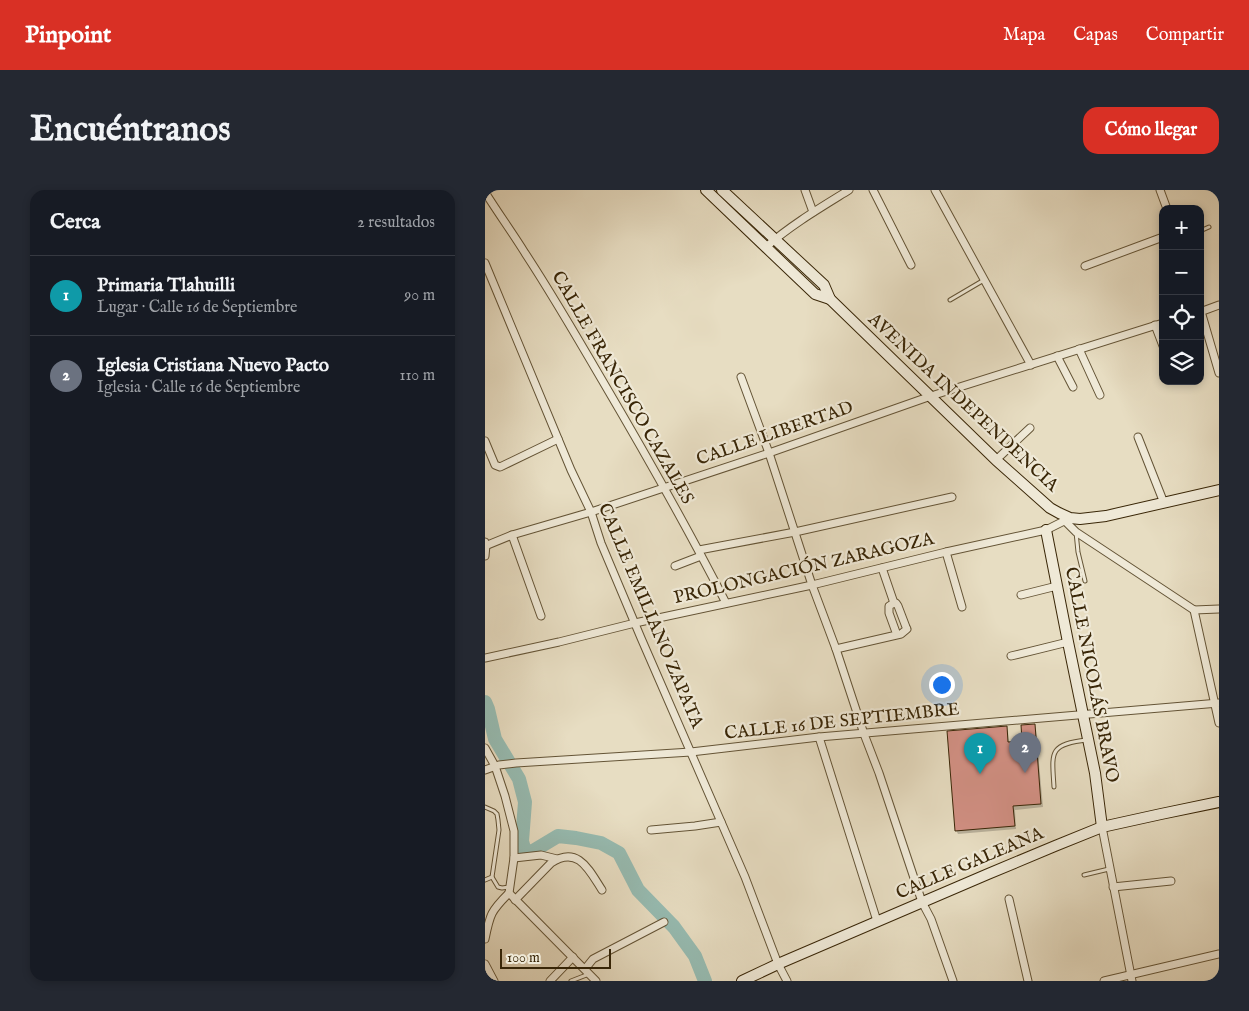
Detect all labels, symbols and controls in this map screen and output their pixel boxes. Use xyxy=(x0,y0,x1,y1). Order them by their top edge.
text: Pinpoint xyxy=(25,20,111,51)
text: Mapa xyxy=(1003,24,1045,47)
text: Capas xyxy=(1073,24,1118,47)
text: Compartir xyxy=(1146,24,1224,47)
button: Cómo llegar xyxy=(1083,107,1219,154)
text: Encuéntranos xyxy=(30,108,230,153)
map controls xyxy=(1159,205,1204,385)
button: + xyxy=(1159,205,1204,250)
text: Cerca xyxy=(50,209,100,236)
text: 2 resultados xyxy=(357,213,435,233)
button: − xyxy=(1159,250,1204,295)
street label: CALLE FRANCISCO CAZALES xyxy=(546,267,698,509)
text: Primaria Tlahuilli xyxy=(97,274,235,298)
text: 1 xyxy=(63,286,69,306)
text: 90 m xyxy=(404,286,435,306)
button: locate xyxy=(1159,295,1204,340)
text: Lugar · Calle 16 de Septiembre xyxy=(97,298,297,318)
street label: AVENIDA INDEPENDENCIA xyxy=(862,308,1064,498)
button: layers xyxy=(1159,340,1204,385)
text: Iglesia Cristiana Nuevo Pacto xyxy=(97,354,329,378)
text: 2 xyxy=(62,366,70,386)
text: 110 m xyxy=(399,366,435,386)
text: Iglesia · Calle 16 de Septiembre xyxy=(97,378,300,398)
street label: CALLE LIBERTAD xyxy=(694,396,856,472)
street label: CALLE EMILIANO ZAPATA xyxy=(592,500,708,733)
street label: PROLONGACIÓN ZARAGOZA xyxy=(671,526,937,610)
street label: CALLE NICOLÁS BRAVO xyxy=(1059,565,1125,785)
your location xyxy=(929,672,955,698)
street label: CALLE 16 DE SEPTIEMBRE xyxy=(723,698,961,746)
pin: 2 xyxy=(1009,732,1041,773)
pin: 1 xyxy=(964,733,996,774)
street label: CALLE GALEANA xyxy=(893,822,1048,905)
scale bar xyxy=(500,946,611,969)
text: 100 m xyxy=(507,949,540,967)

